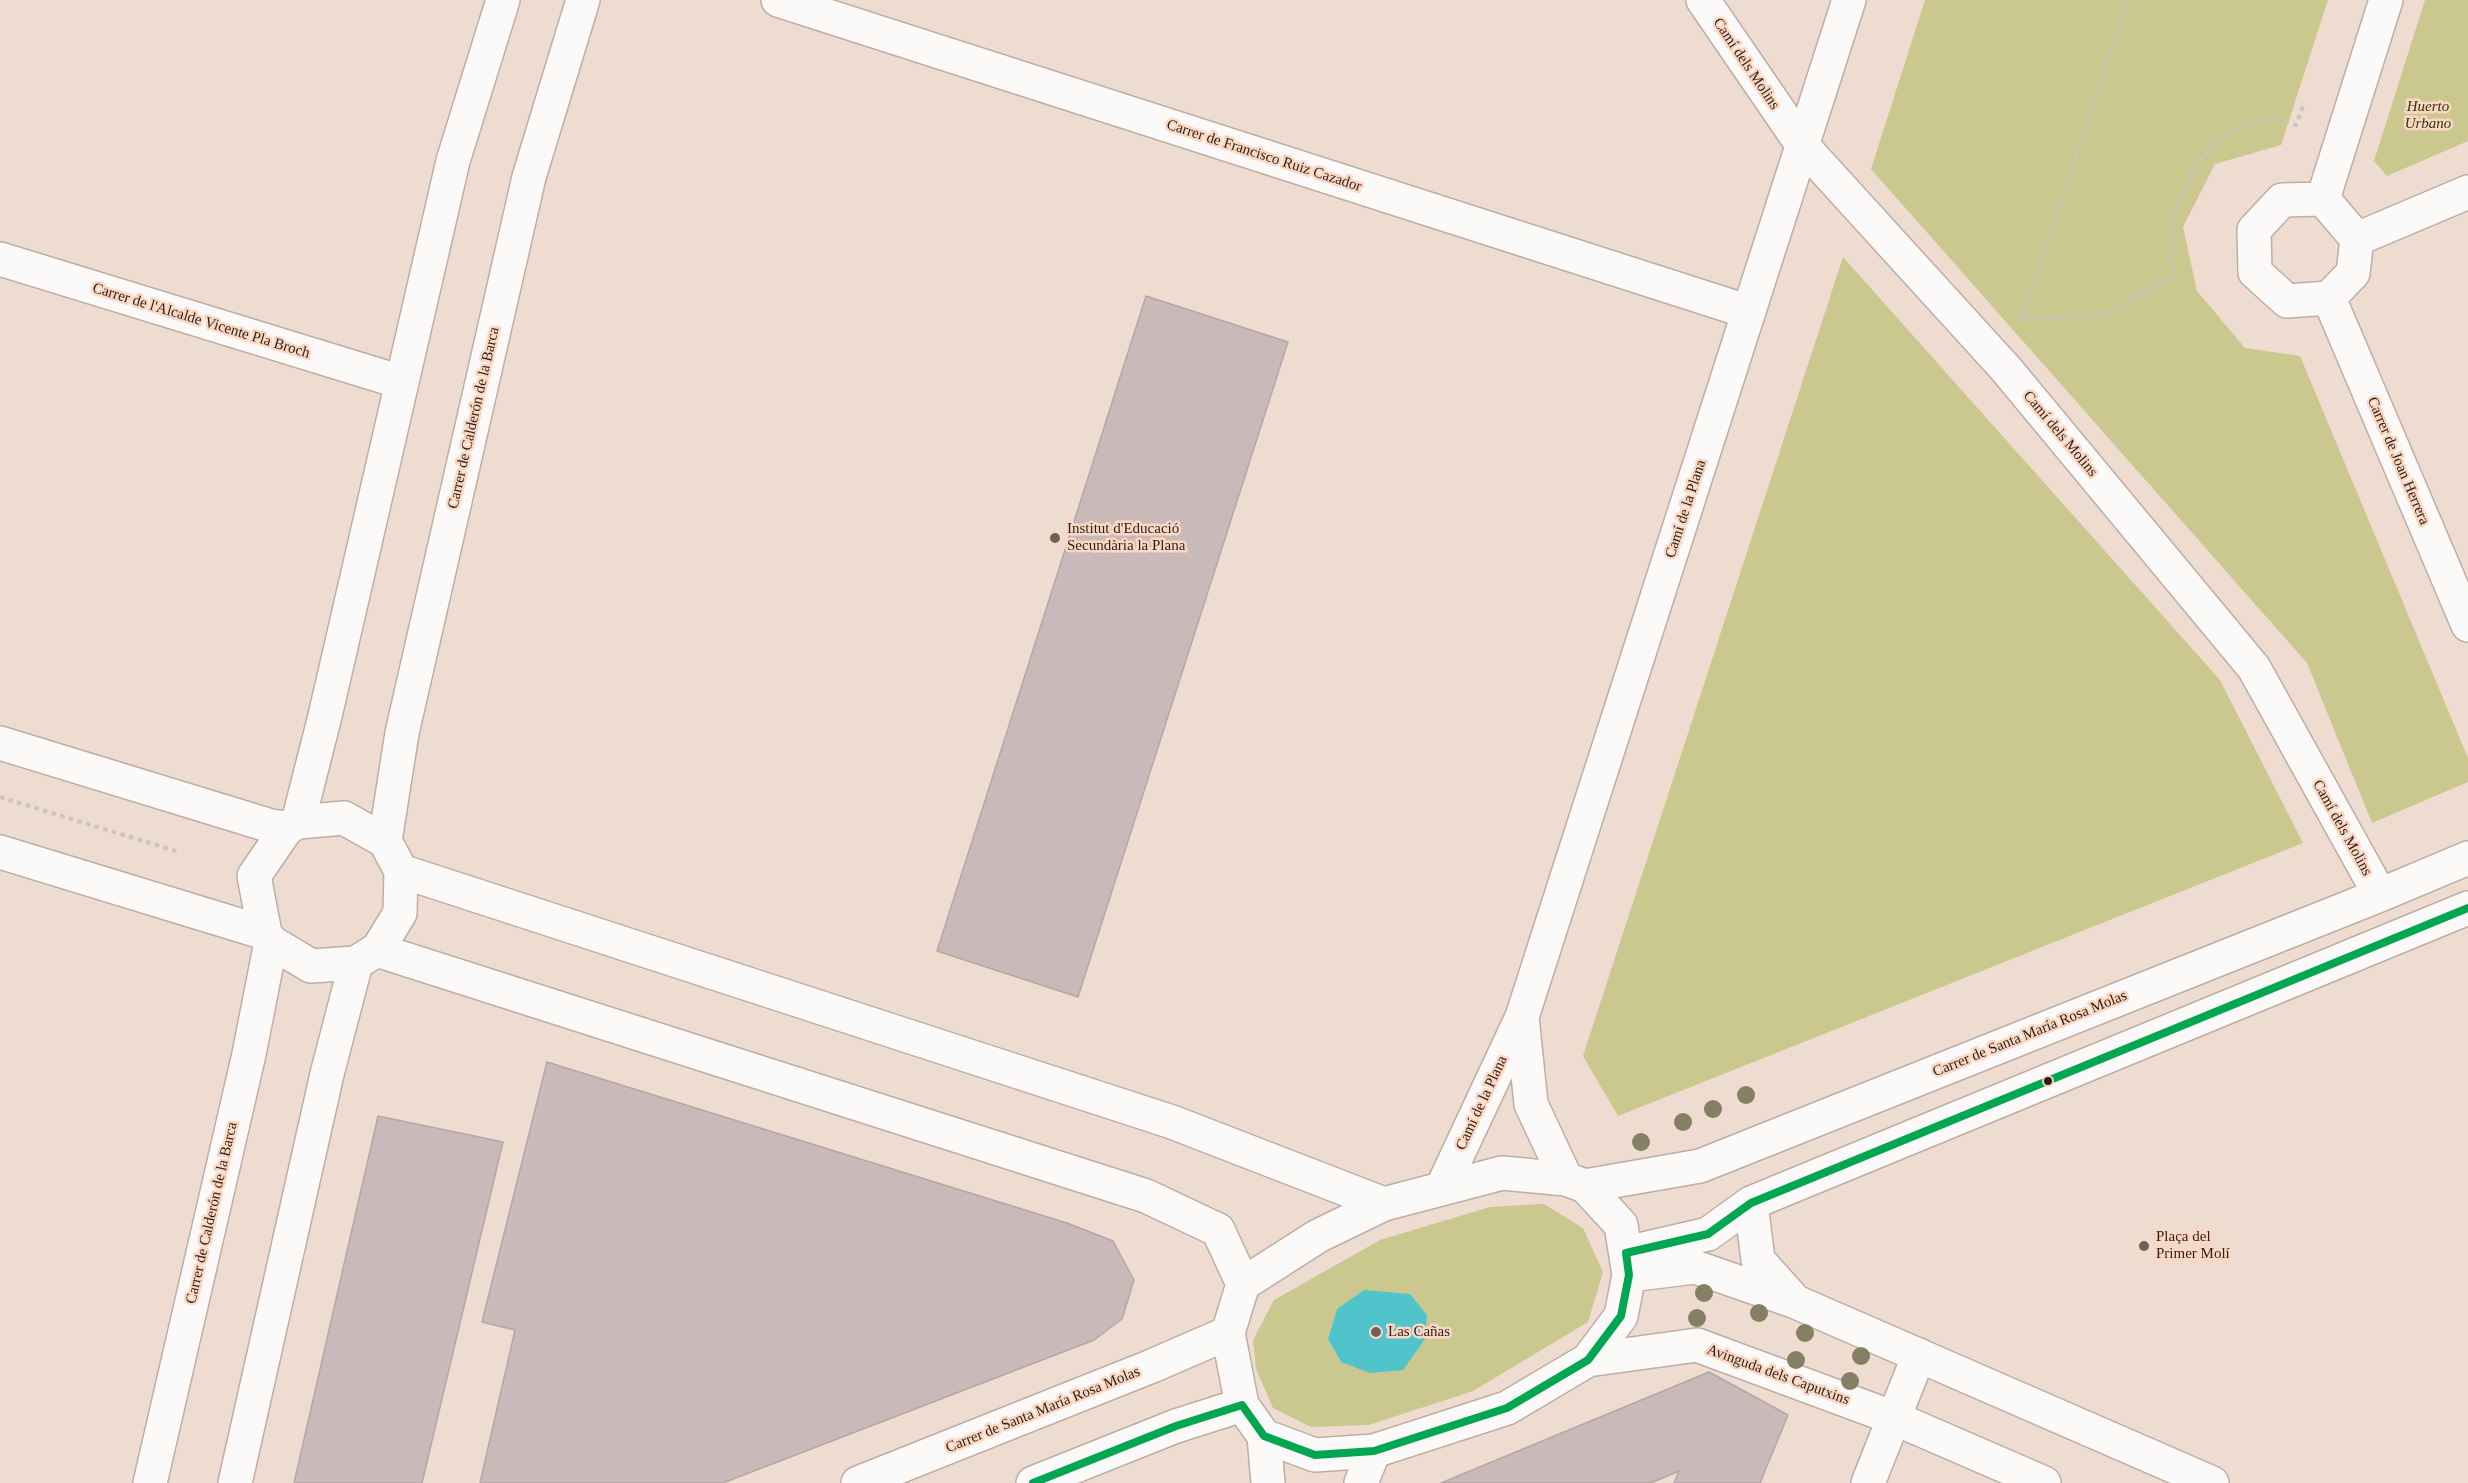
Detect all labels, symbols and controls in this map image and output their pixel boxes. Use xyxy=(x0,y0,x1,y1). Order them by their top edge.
street label: Camí dels Molins xyxy=(1709,15,1783,113)
park label: Huerto Urbano xyxy=(2405,98,2451,133)
street label: Carrer de Francisco Ruiz Cazador xyxy=(1164,116,1364,196)
street label: Carrer de l'Alcalde Vicente Pla Broch xyxy=(90,279,312,363)
street label: Carrer de Calderón de la Barca xyxy=(444,325,504,511)
street label: Camí dels Molins xyxy=(2019,387,2101,481)
street label: Carrer de Joan Herrera xyxy=(2363,394,2433,528)
street label: Camí de la Plana xyxy=(1662,458,1710,560)
place label: Institut d'Educació Secundària la Plana xyxy=(1067,520,1185,555)
marker: Institut d'Educació Secundària la Plana xyxy=(1048,531,1062,545)
street label: Camí dels Molins xyxy=(2308,777,2376,879)
street label: Carrer de Santa María Rosa Molas xyxy=(1930,987,2130,1081)
street label: Camí de la Plana xyxy=(1452,1053,1512,1153)
unlabelled marker xyxy=(2042,1075,2054,1087)
street label: Carrer de Calderón de la Barca xyxy=(182,1120,242,1306)
place label: Plaça del Primer Molí xyxy=(2156,1228,2230,1263)
marker: Plaça del Primer Molí xyxy=(2137,1239,2151,1253)
place label: Las Cañas xyxy=(1388,1323,1450,1341)
marker: Las Cañas xyxy=(1369,1325,1383,1339)
street label: Avinguda dels Caputxins xyxy=(1704,1341,1852,1409)
street label: Carrer de Santa María Rosa Molas xyxy=(943,1363,1143,1457)

